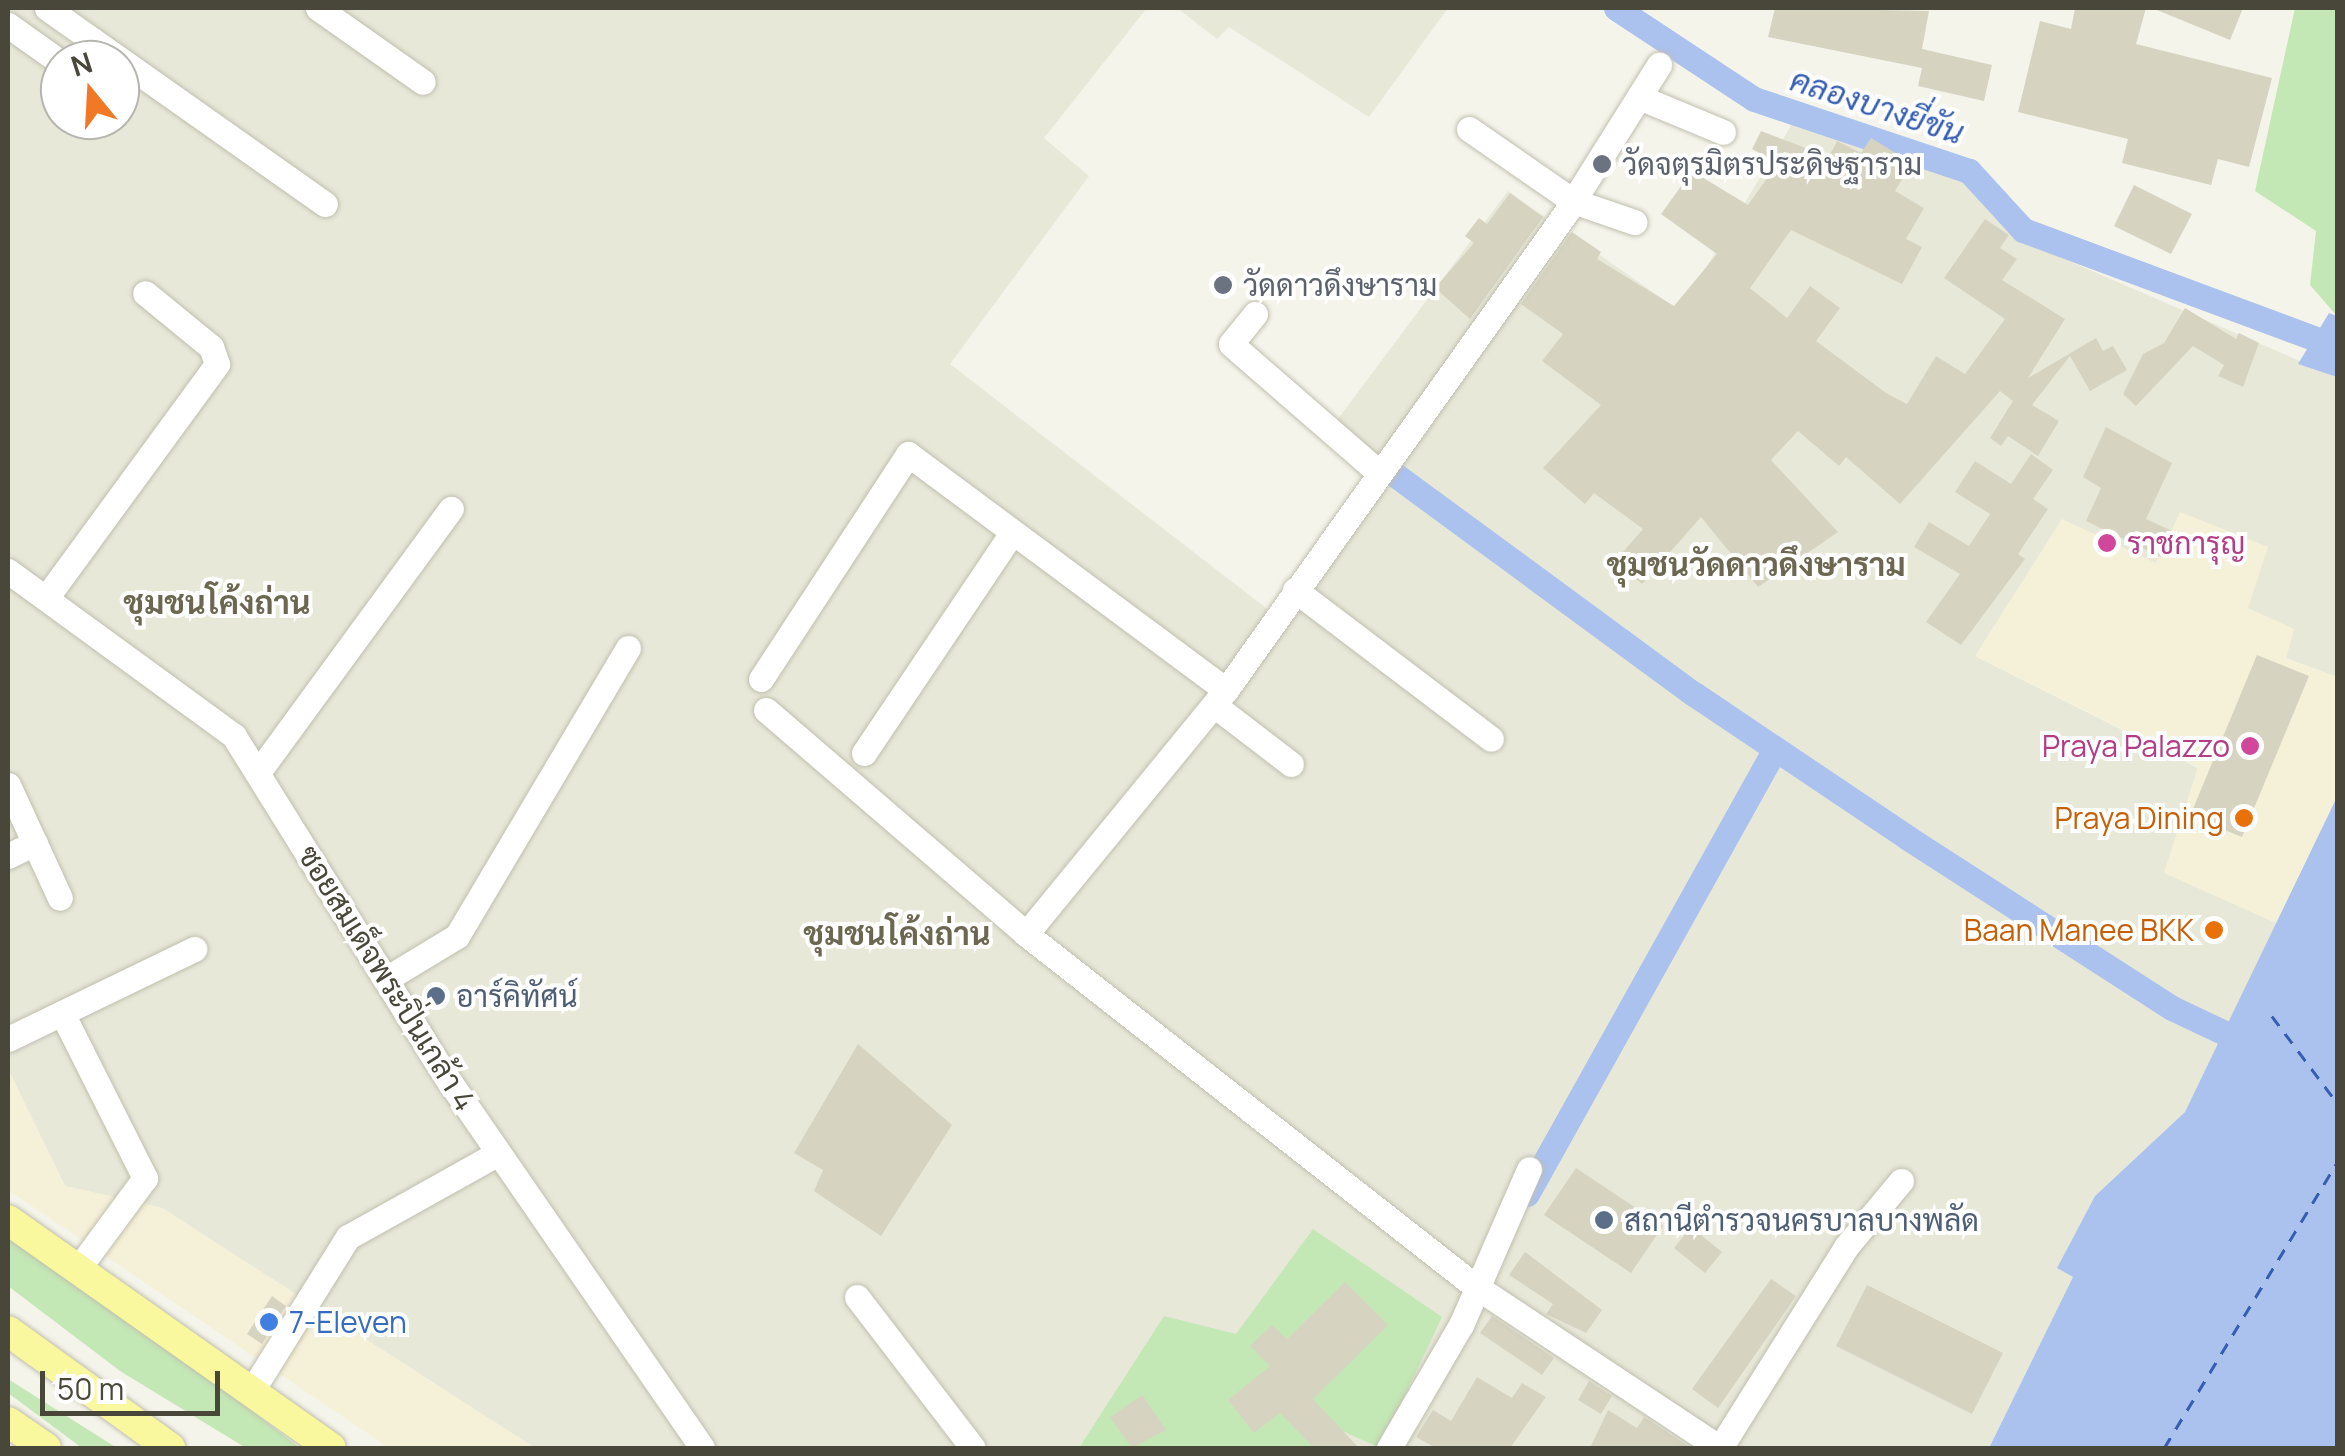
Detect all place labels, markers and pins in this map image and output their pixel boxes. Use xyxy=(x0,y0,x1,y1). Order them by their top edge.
place label: วัดจตุรมิตรประดิษฐาราม xyxy=(1622,146,1922,182)
marker: วัดจตุรมิตรประดิษฐาราม xyxy=(1591,153,1613,175)
place label: วัดดาวดึงษาราม xyxy=(1243,267,1438,303)
marker: วัดดาวดึงษาราม xyxy=(1212,274,1234,296)
place label: ราชการุญ xyxy=(2127,525,2245,561)
marker: ราชการุญ xyxy=(2096,532,2118,554)
place label: Praya Palazzo xyxy=(2042,728,2230,764)
marker: Praya Palazzo xyxy=(2239,735,2261,757)
place label: Praya Dining xyxy=(2054,800,2224,836)
marker: Praya Dining xyxy=(2233,807,2255,829)
place label: Baan Manee BKK xyxy=(1964,912,2194,948)
marker: Baan Manee BKK xyxy=(2203,919,2225,941)
place label: อาร์คิทัศน์ xyxy=(456,978,578,1014)
marker: อาร์คิทัศน์ xyxy=(425,985,447,1007)
place label: สถานีตำรวจนครบาลบางพลัด xyxy=(1624,1202,1979,1238)
marker: สถานีตำรวจนครบาลบางพลัด xyxy=(1593,1209,1615,1231)
place label: 7-Eleven xyxy=(289,1304,407,1340)
marker: 7-Eleven xyxy=(258,1311,280,1333)

